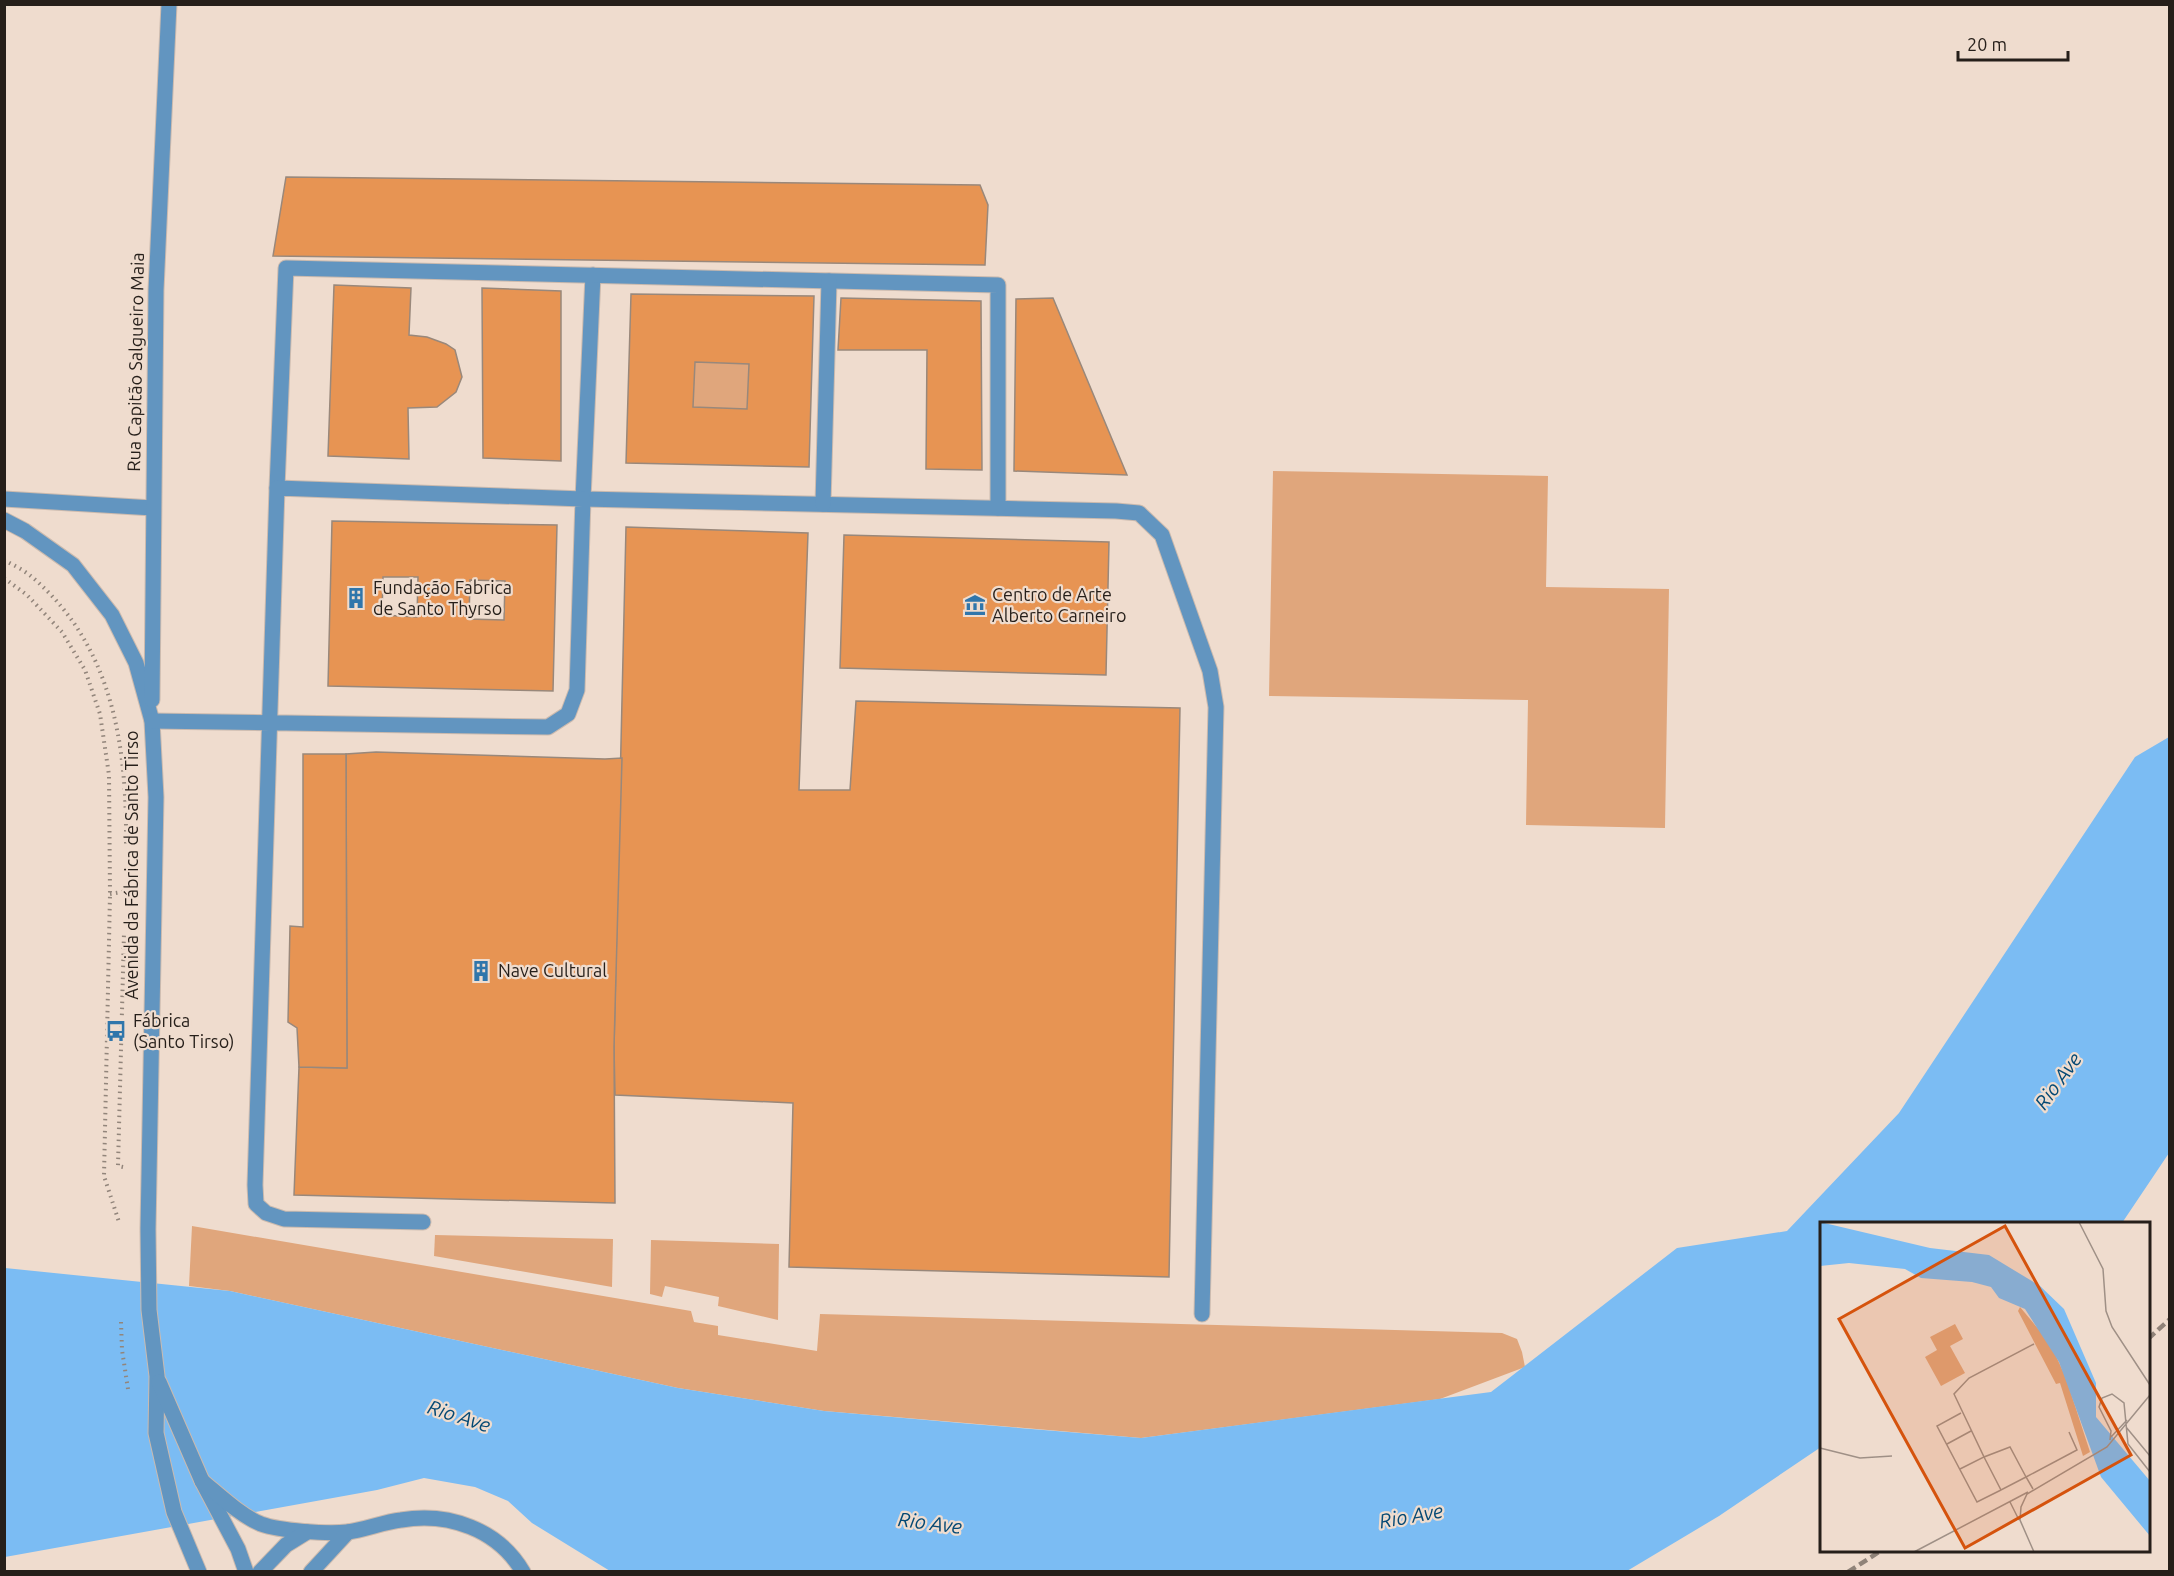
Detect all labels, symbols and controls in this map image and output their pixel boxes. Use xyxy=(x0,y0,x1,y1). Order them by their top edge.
scale bar xyxy=(1958,24,2068,62)
text: 20 m xyxy=(1967,34,2007,54)
street label: Rua Capitão Salgueiro Maia xyxy=(123,252,147,472)
place label: Fundação Fabrica de Santo Thyrso xyxy=(373,577,512,618)
place label: Centro de Arte Alberto Carneiro xyxy=(992,584,1126,625)
building icon: Fundação Fabrica de Santo Thyrso xyxy=(344,586,368,610)
museum icon: Centro de Arte Alberto Carneiro xyxy=(963,593,987,617)
street label: Avenida da Fábrica de Santo Tirso xyxy=(121,730,141,1000)
building icon: Nave Cultural xyxy=(469,959,493,983)
place label: Nave Cultural xyxy=(498,960,607,980)
place label: Fábrica (Santo Tirso) xyxy=(133,1010,235,1052)
bus stop icon: Fábrica (Santo Tirso) xyxy=(104,1019,128,1043)
water label: Rio Ave xyxy=(2029,1048,2086,1114)
inset map xyxy=(1820,1222,2150,1552)
water label: Rio Ave xyxy=(425,1395,493,1436)
water label: Rio Ave xyxy=(1377,1499,1445,1532)
water label: Rio Ave xyxy=(897,1507,963,1538)

